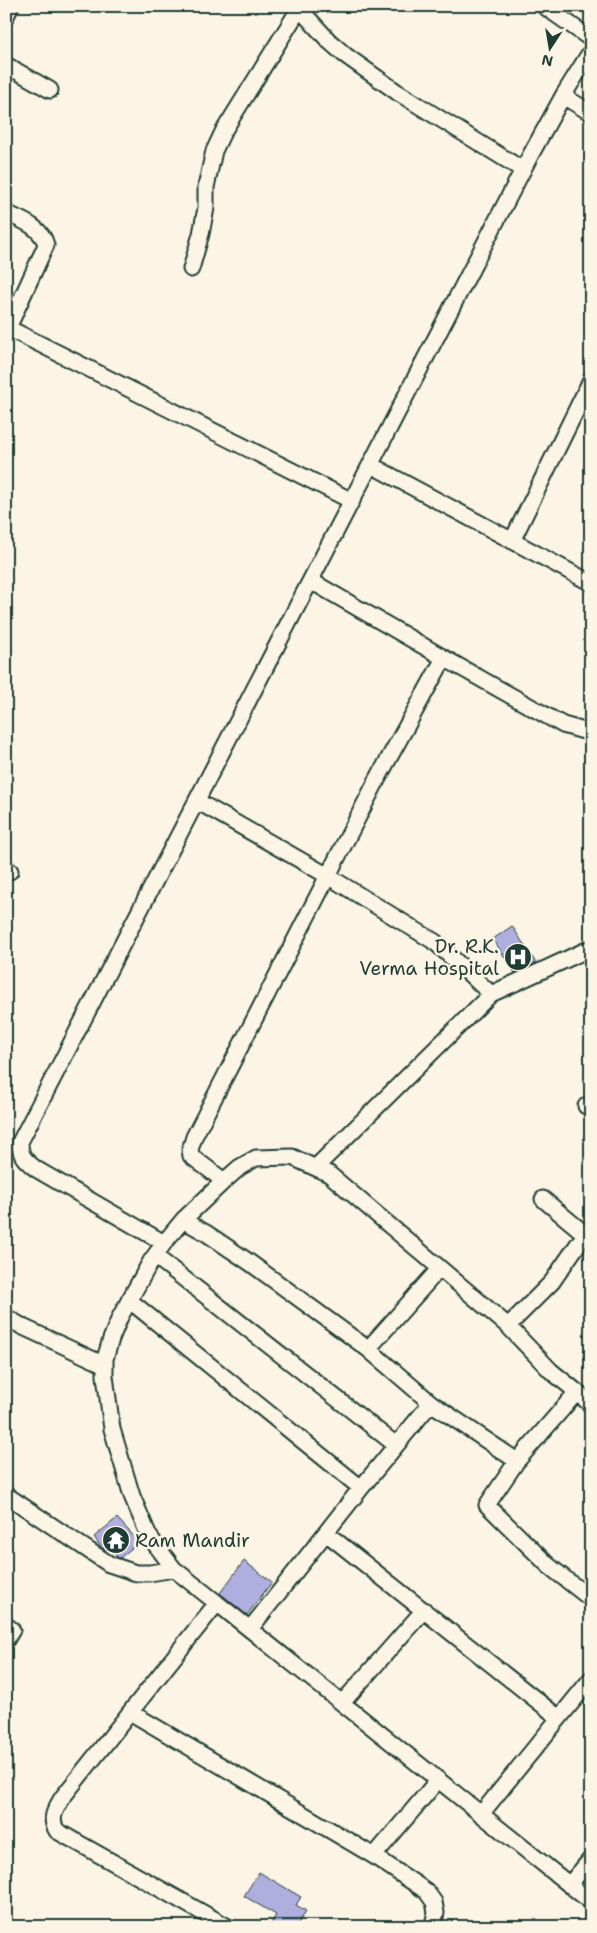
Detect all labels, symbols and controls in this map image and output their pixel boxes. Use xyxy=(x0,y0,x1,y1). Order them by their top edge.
north arrow xyxy=(524,22,574,72)
text: N xyxy=(540,51,555,71)
place label: Dr. R.K. Verma Hospital xyxy=(359,934,499,981)
hospital icon: Dr. R.K. Verma Hospital xyxy=(503,942,533,972)
temple icon: Ram Mandir xyxy=(101,1525,131,1555)
place label: Ram Mandir xyxy=(135,1528,250,1553)

